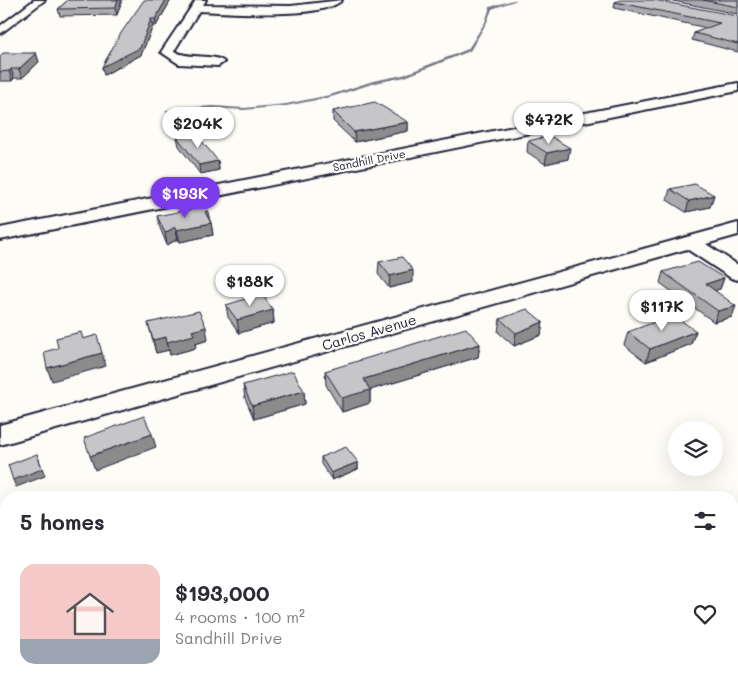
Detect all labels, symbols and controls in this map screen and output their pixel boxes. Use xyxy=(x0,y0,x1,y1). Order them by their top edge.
pin: $472K xyxy=(514,102,584,145)
pin: $204K xyxy=(163,106,233,149)
text: $472K xyxy=(525,108,573,129)
text: $204K xyxy=(173,112,223,133)
street label: Sandhill Drive xyxy=(331,146,407,174)
pin: $193K xyxy=(150,176,220,219)
text: $193K xyxy=(162,182,208,203)
pin: $188K xyxy=(215,264,285,307)
text: $188K xyxy=(226,270,274,291)
pin: $117K xyxy=(627,290,697,332)
text: $117K xyxy=(640,295,684,316)
street label: Carlos Avenue xyxy=(320,309,418,355)
map controls xyxy=(668,421,723,476)
button: layers xyxy=(668,421,723,476)
icon: filters xyxy=(691,507,719,535)
text: 5 homes xyxy=(20,508,105,535)
text: $193,000 xyxy=(175,579,269,606)
icon: home xyxy=(60,584,120,644)
icon: heart xyxy=(691,600,719,628)
text: 4 rooms · 100 m² xyxy=(175,606,305,627)
text: Sandhill Drive xyxy=(175,627,282,648)

